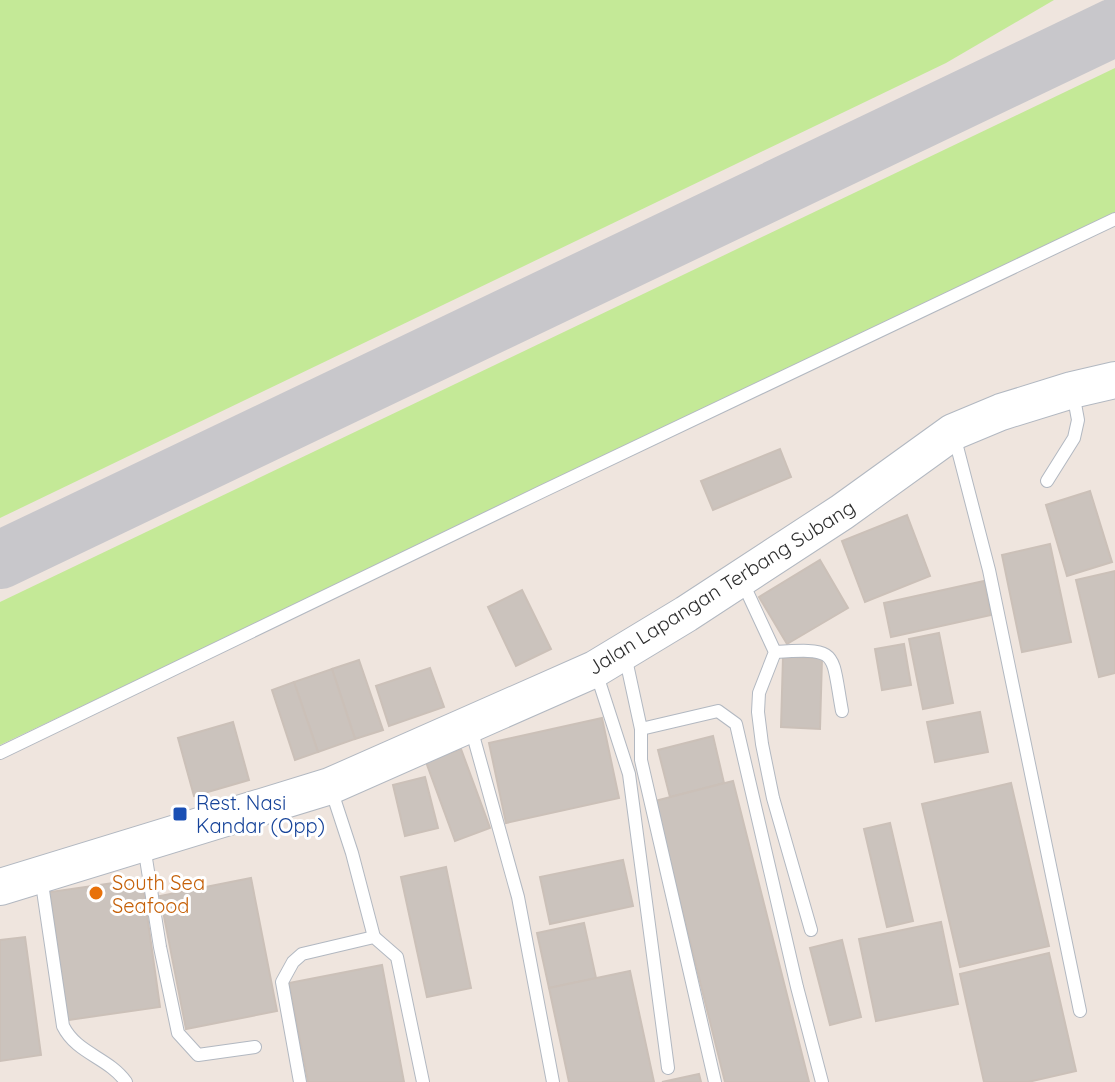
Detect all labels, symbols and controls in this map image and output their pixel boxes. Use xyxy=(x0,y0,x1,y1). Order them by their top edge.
street label: Jalan Lapangan Terbang Subang xyxy=(583,494,859,680)
place label: Rest. Nasi Kandar (Opp) xyxy=(196,790,325,838)
marker: Rest. Nasi Kandar (Opp) xyxy=(171,805,189,823)
place label: South Sea Seafood xyxy=(112,870,205,918)
marker: South Sea Seafood xyxy=(87,884,105,902)

